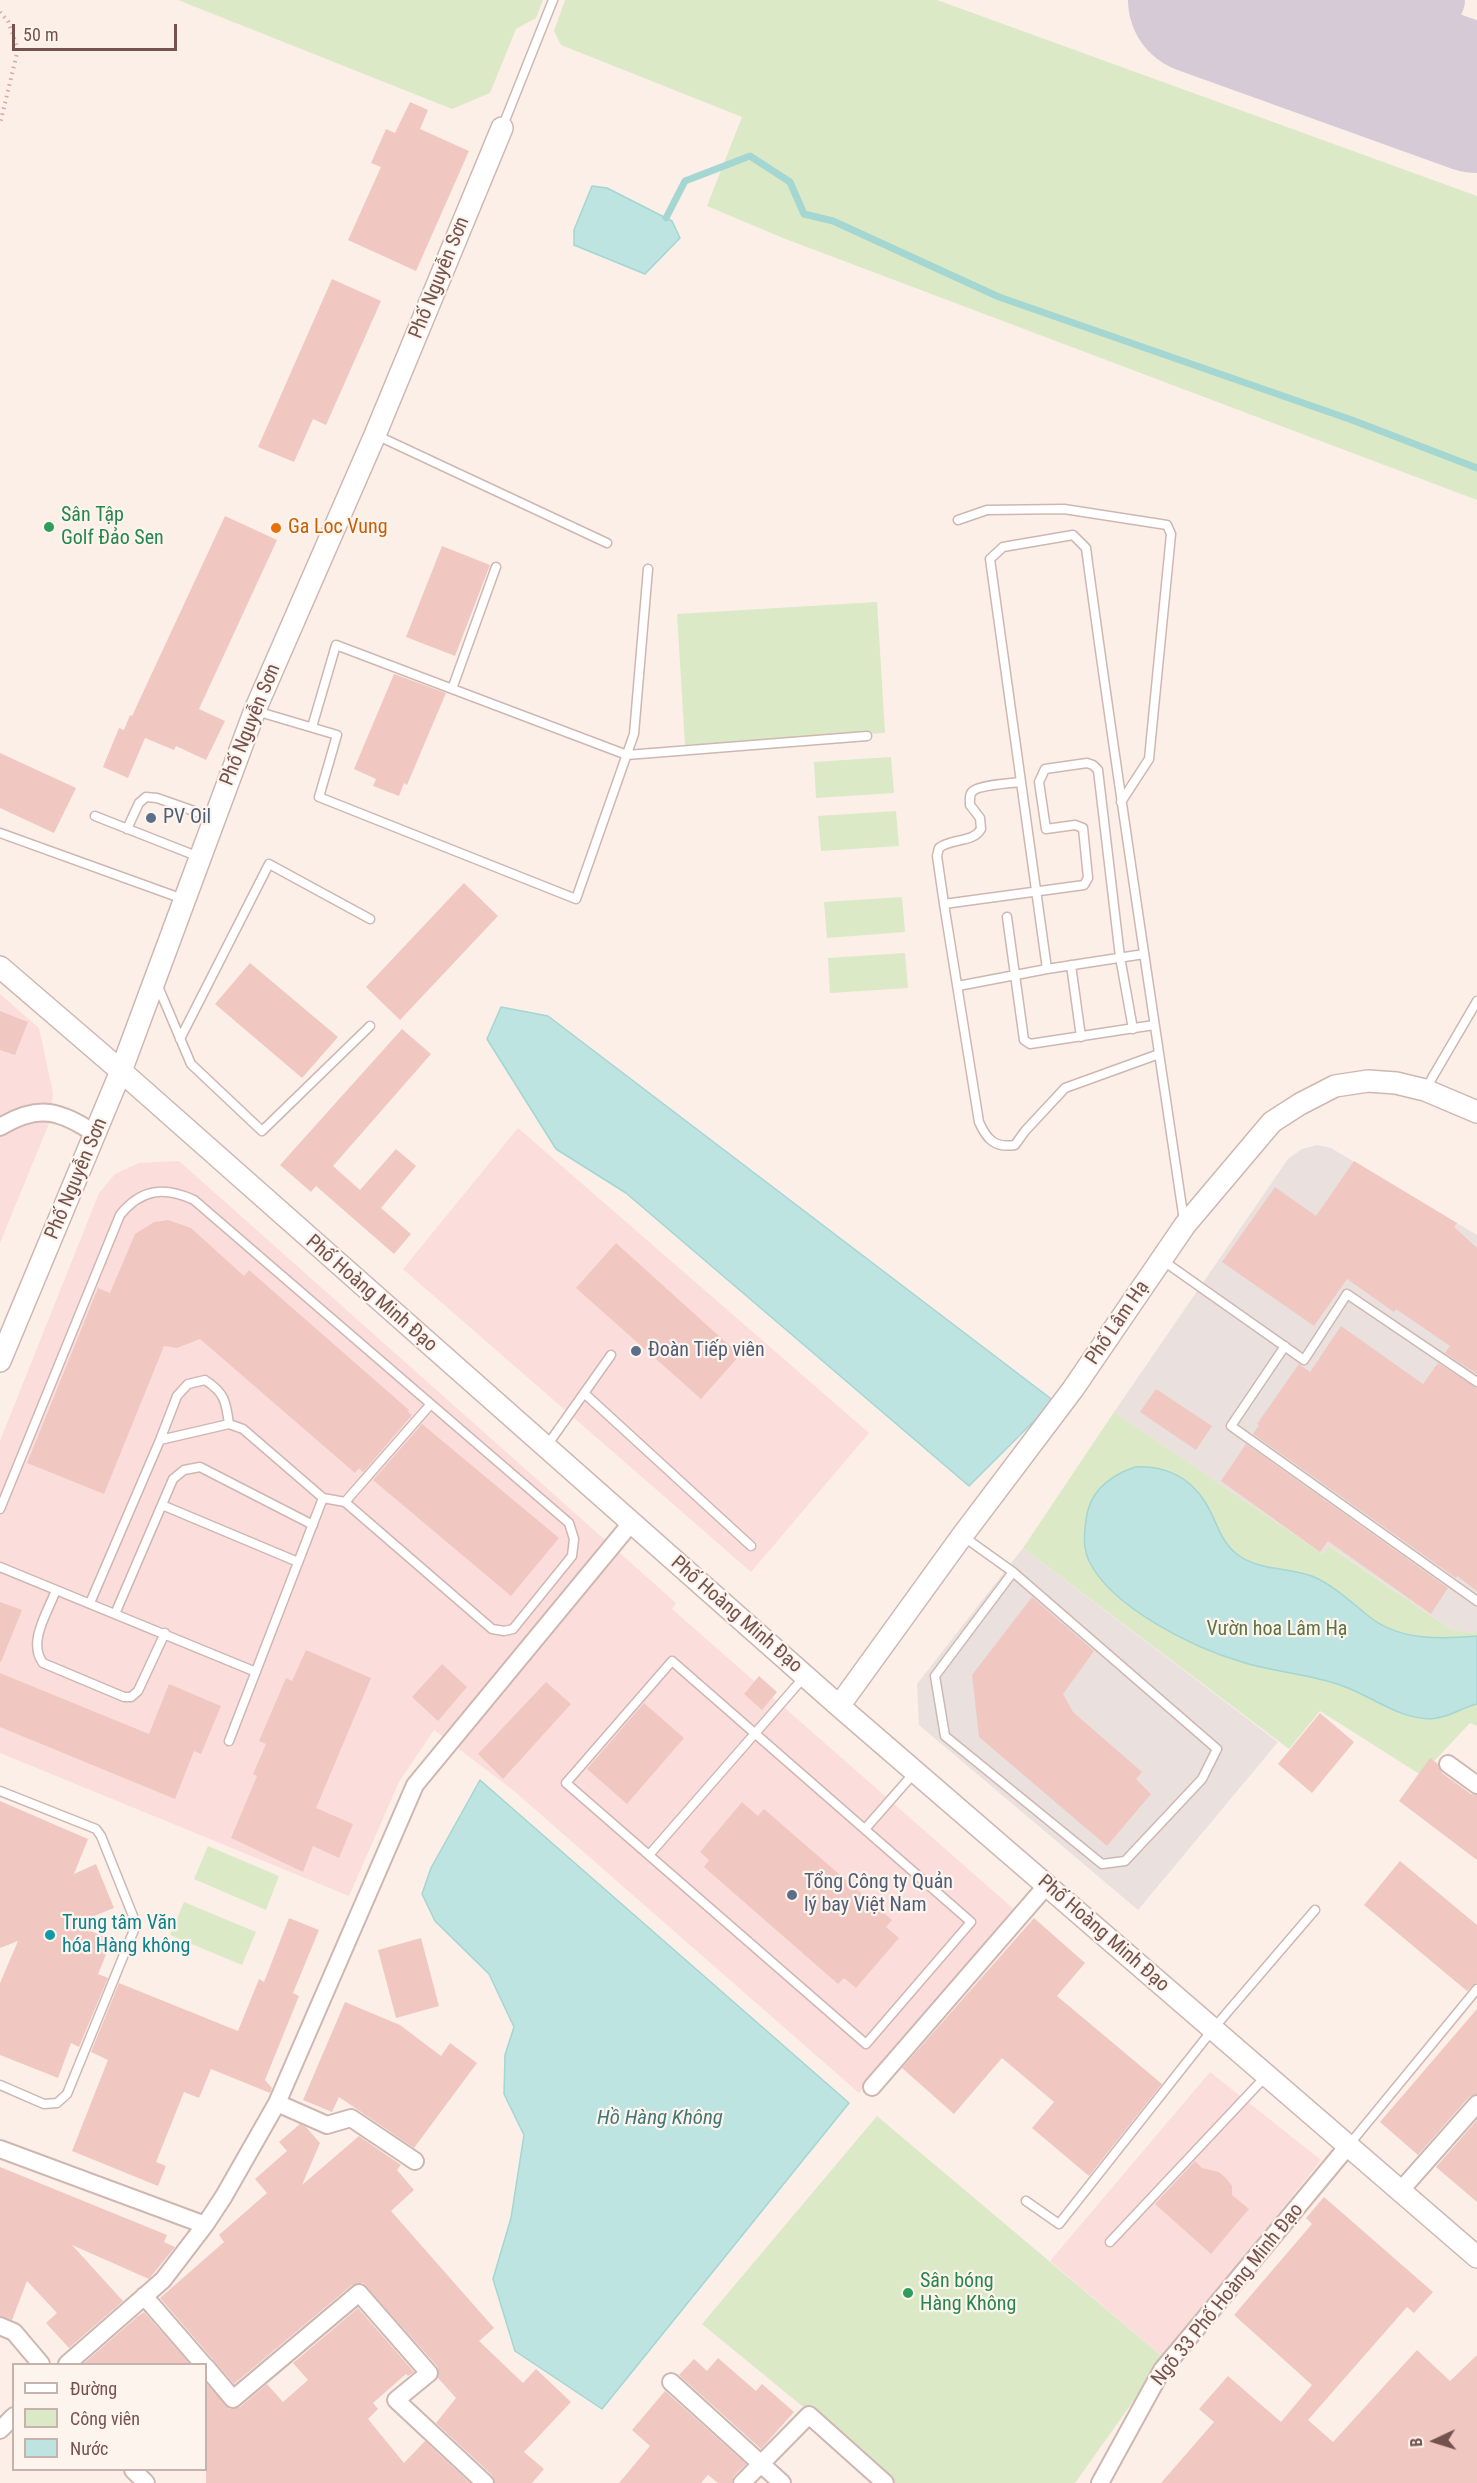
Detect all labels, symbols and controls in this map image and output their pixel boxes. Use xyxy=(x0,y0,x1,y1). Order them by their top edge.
scale bar xyxy=(15,12,180,50)
text: 50 m xyxy=(23,24,58,45)
street label: Phố Nguyễn Sơn xyxy=(405,214,475,342)
place label: Sân Tập Golf Đảo Sen xyxy=(61,504,164,551)
place label: Ga Loc Vung xyxy=(288,516,388,540)
marker: Sân Tập Golf Đảo Sen xyxy=(42,520,56,534)
marker: Ga Loc Vung xyxy=(269,521,283,535)
street label: Phố Nguyễn Sơn xyxy=(216,661,286,789)
place label: PV Oil xyxy=(163,806,211,830)
marker: PV Oil xyxy=(144,811,158,825)
street label: Phố Nguyễn Sơn xyxy=(41,1115,113,1243)
street label: Phố Hoàng Minh Đạo xyxy=(300,1230,442,1358)
street label: Phố Lâm Hạ xyxy=(1081,1276,1155,1370)
place label: Đoàn Tiếp viên xyxy=(648,1339,765,1363)
marker: Đoàn Tiếp viên xyxy=(629,1344,643,1358)
street label: Phố Hoàng Minh Đạo xyxy=(665,1551,807,1679)
park label: Vườn hoa Lâm Hạ xyxy=(1207,1618,1347,1642)
street label: Phố Hoàng Minh Đạo xyxy=(1032,1870,1174,1998)
place label: Tổng Công ty Quản lý bay Việt Nam xyxy=(804,1871,953,1918)
marker: Tổng Công ty Quản lý bay Việt Nam xyxy=(785,1888,799,1902)
place label: Trung tâm Văn hóa Hàng không xyxy=(62,1912,190,1959)
marker: Trung tâm Văn hóa Hàng không xyxy=(43,1928,57,1942)
water label: Hồ Hàng Không xyxy=(597,2106,723,2132)
street label: Ngõ 33 Phố Hoàng Minh Đạo xyxy=(1147,2199,1309,2391)
place label: Sân bóng Hàng Không xyxy=(920,2270,1016,2317)
marker: Sân bóng Hàng Không xyxy=(901,2286,915,2300)
legend xyxy=(12,2363,207,2471)
text: Đường xyxy=(70,2378,117,2399)
text: Công viên xyxy=(70,2408,140,2429)
north arrow xyxy=(1405,2411,1465,2471)
text: B xyxy=(1407,2437,1426,2447)
text: Nước xyxy=(70,2438,108,2459)

